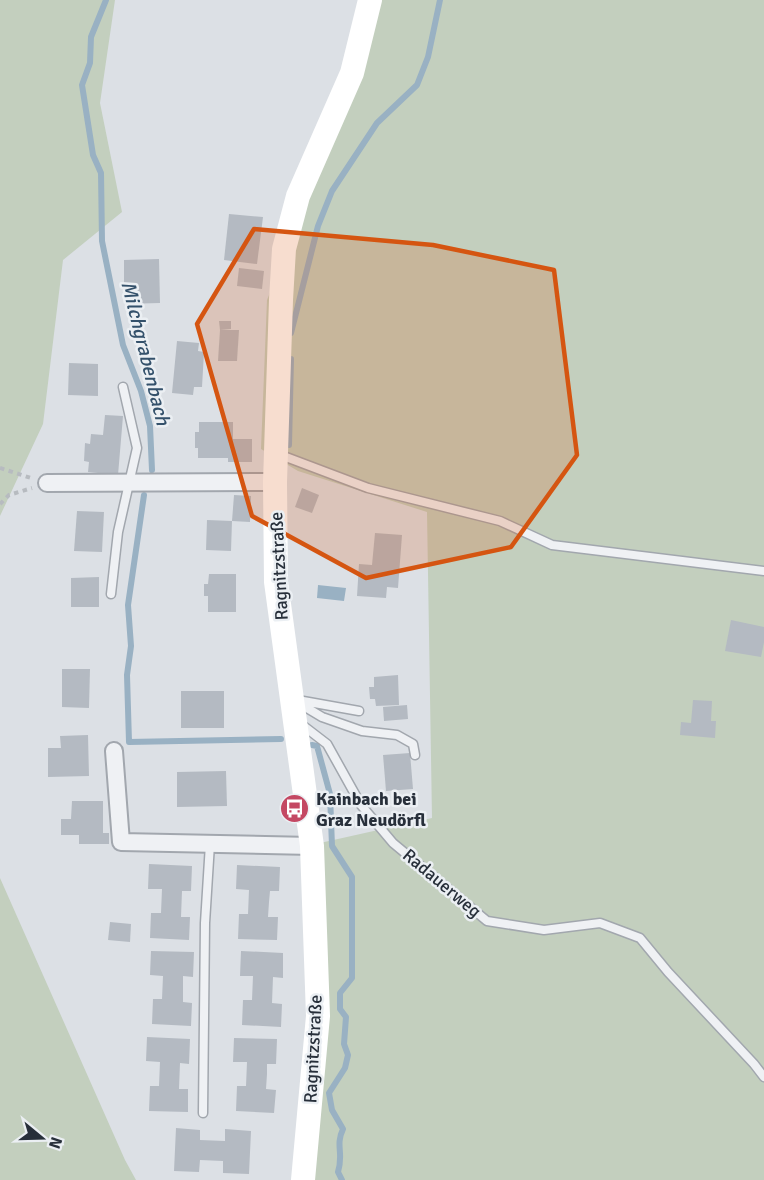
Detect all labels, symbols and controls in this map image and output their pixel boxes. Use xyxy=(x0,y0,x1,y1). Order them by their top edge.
water label: Milchgrabenbach xyxy=(115,278,176,429)
street label: Ragnitzstraße xyxy=(265,511,293,621)
place label: Kainbach bei Graz Neudörfl xyxy=(316,788,426,831)
bus stop icon: Kainbach bei Graz Neudörfl xyxy=(279,793,311,825)
street label: Radauerweg xyxy=(398,844,486,922)
street label: Ragnitzstraße xyxy=(299,994,327,1104)
north arrow xyxy=(12,1108,72,1168)
text: N xyxy=(44,1134,67,1151)

